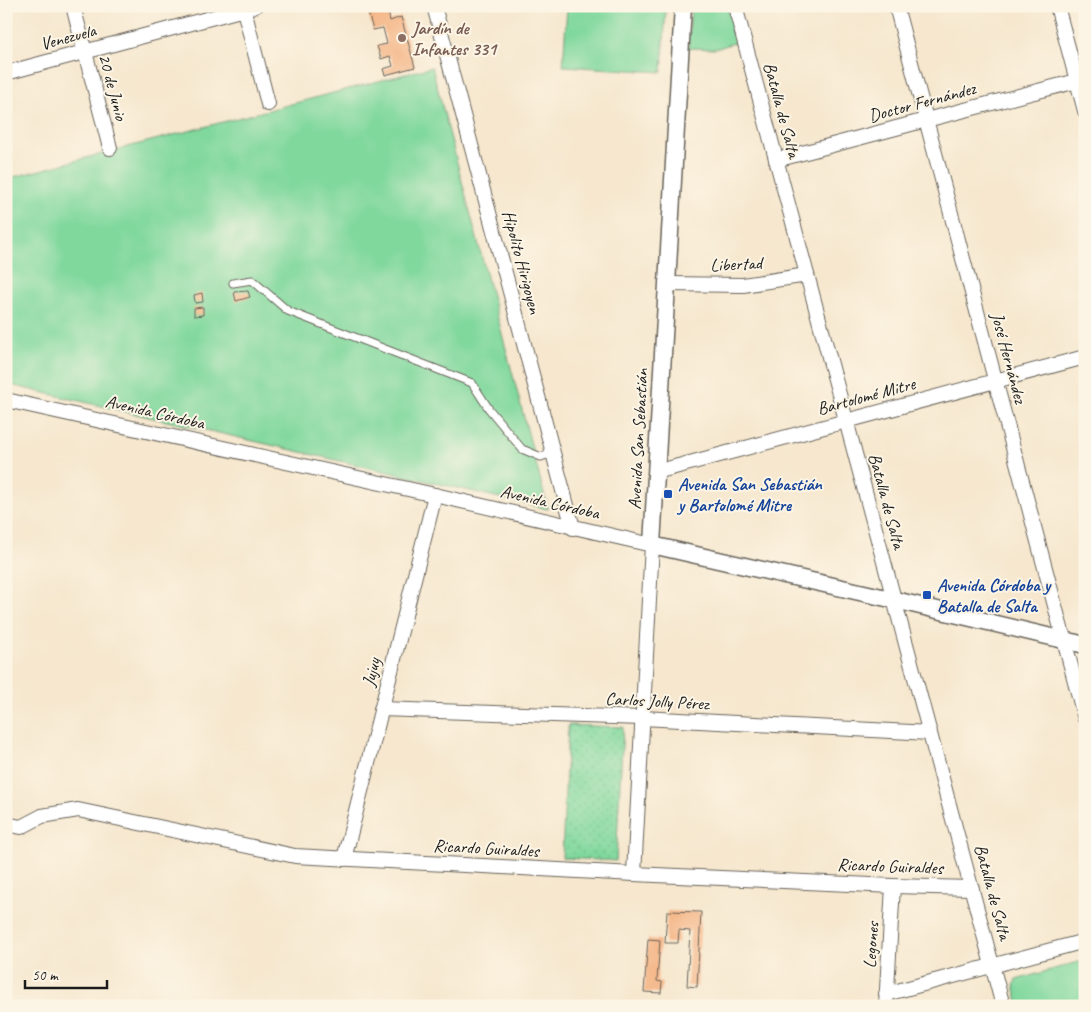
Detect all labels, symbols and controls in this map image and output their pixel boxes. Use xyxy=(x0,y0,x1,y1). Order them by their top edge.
place label: Jardín de Infantes 331 xyxy=(410,17,498,60)
street label: Venezuela xyxy=(38,19,100,55)
marker: Jardín de Infantes 331 xyxy=(396,32,408,44)
street label: 20 de Junio xyxy=(94,51,133,124)
street label: Batalla de Salta xyxy=(759,60,806,162)
street label: Doctor Fernández xyxy=(866,77,979,127)
street label: Hipolito Hirigoyen xyxy=(498,208,547,317)
street label: Libertad xyxy=(710,252,765,276)
street label: José Hernández xyxy=(986,309,1032,407)
street label: Avenida San Sebastián xyxy=(623,367,653,510)
street label: Bartolomé Mitre xyxy=(815,372,918,420)
street label: Avenida Córdoba xyxy=(103,390,208,434)
street label: Batalla de Salta xyxy=(864,451,911,553)
place label: Avenida San Sebastián y Bartolomé Mitre xyxy=(676,473,823,516)
street label: Avenida Córdoba xyxy=(498,480,603,524)
marker: Avenida San Sebastián y Bartolomé Mitre xyxy=(662,488,674,500)
place label: Avenida Córdoba y Batalla de Salta xyxy=(937,574,1052,617)
marker: Avenida Córdoba y Batalla de Salta xyxy=(921,589,933,601)
street label: Jujuy xyxy=(357,654,386,689)
street label: Carlos Jolly Pérez xyxy=(605,687,712,715)
street label: Ricardo Guiraldes xyxy=(433,834,541,862)
street label: Batalla de Salta xyxy=(970,842,1017,944)
street label: Ricardo Guiraldes xyxy=(837,853,945,879)
street label: Legones xyxy=(858,919,884,969)
scale bar xyxy=(25,957,108,989)
text: 50 m xyxy=(32,966,59,985)

